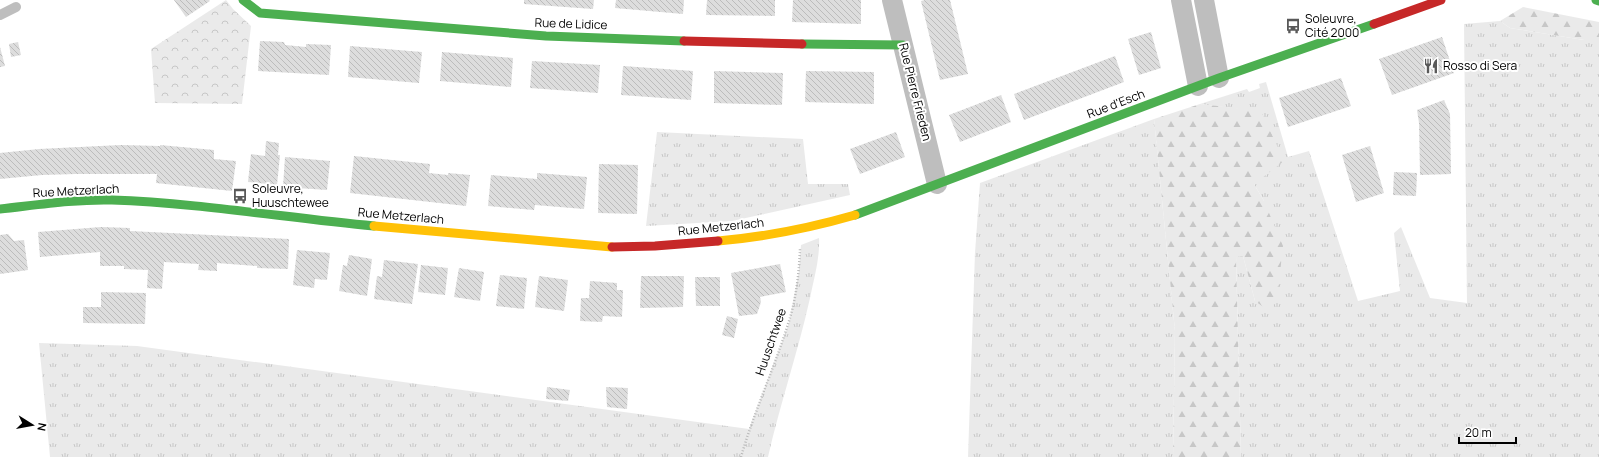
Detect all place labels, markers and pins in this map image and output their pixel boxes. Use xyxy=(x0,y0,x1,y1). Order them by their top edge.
place label: Soleuvre, Cité 2000 xyxy=(1305,10,1359,41)
bus stop icon: Soleuvre, Cité 2000 xyxy=(1284,17,1302,35)
restaurant icon: Rosso di Sera xyxy=(1422,57,1440,75)
place label: Rosso di Sera xyxy=(1443,57,1517,74)
place label: Soleuvre, Huuschtewee xyxy=(252,180,329,211)
bus stop icon: Soleuvre, Huuschtewee xyxy=(231,187,249,205)

